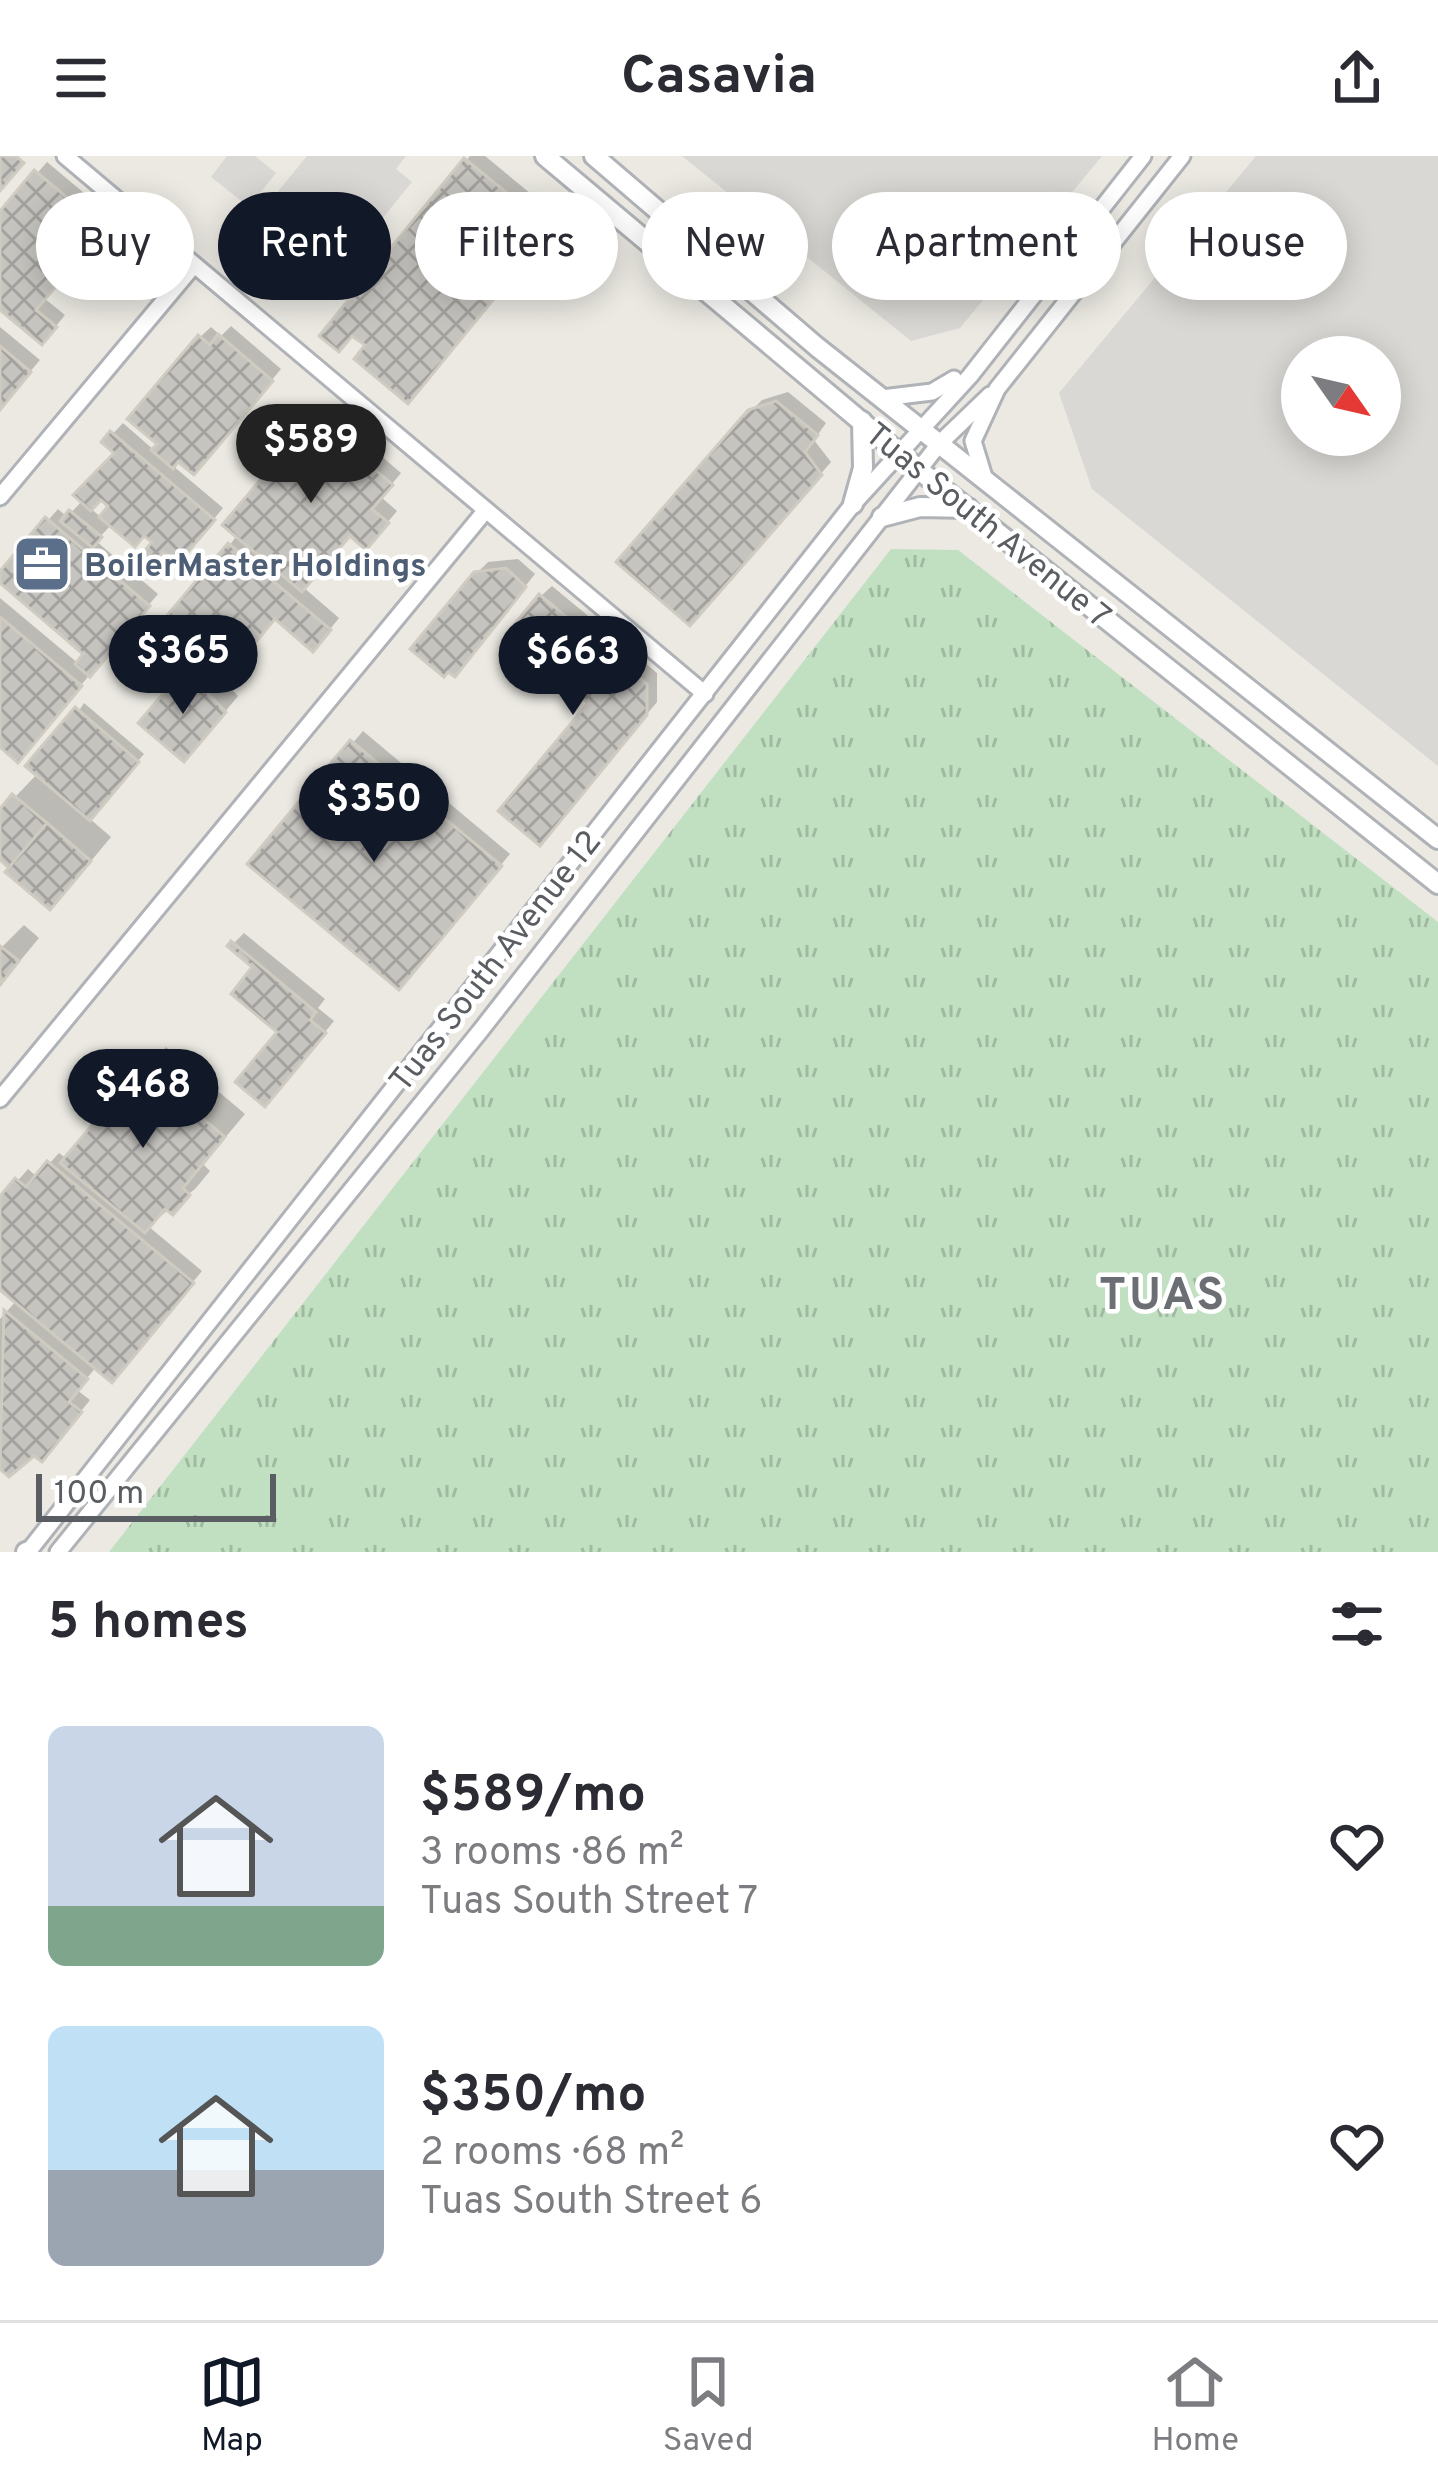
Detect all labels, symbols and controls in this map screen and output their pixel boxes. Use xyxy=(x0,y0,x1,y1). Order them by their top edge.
text: Casavia xyxy=(621,44,817,113)
icon: menu xyxy=(48,45,114,111)
icon: share xyxy=(1324,45,1390,111)
chip: Buy xyxy=(36,192,194,300)
chip: Rent xyxy=(218,192,391,300)
chip: Filters xyxy=(415,192,618,300)
chip: New xyxy=(642,192,808,300)
chip: Apartment xyxy=(832,192,1121,300)
chip: House xyxy=(1145,192,1347,300)
north arrow xyxy=(1281,336,1401,456)
map controls xyxy=(1281,336,1401,456)
pin: $589 xyxy=(240,404,382,506)
street label: Tuas South Avenue 7 xyxy=(855,415,1118,639)
text: $589 xyxy=(263,418,359,467)
office icon: BoilerMaster Holdings xyxy=(11,533,73,595)
place label: BoilerMaster Holdings xyxy=(84,547,427,589)
pin: $365 xyxy=(112,615,254,717)
pin: $663 xyxy=(502,616,644,718)
text: $365 xyxy=(136,629,230,678)
text: $663 xyxy=(526,630,620,679)
pin: $350 xyxy=(303,763,445,865)
text: $350 xyxy=(326,777,422,826)
street label: Tuas South Avenue 12 xyxy=(382,823,612,1102)
pin: $468 xyxy=(72,1049,214,1151)
text: $468 xyxy=(94,1063,192,1112)
district label: TUAS xyxy=(1099,1269,1227,1326)
scale bar xyxy=(36,1468,276,1521)
text: 100 m xyxy=(54,1474,144,1516)
icon: filters xyxy=(1324,1591,1390,1657)
text: 5 homes xyxy=(48,1592,249,1657)
text: $589/mo xyxy=(420,1765,646,1830)
icon: home xyxy=(144,1774,288,1918)
icon: heart xyxy=(1324,1813,1390,1879)
text: 3 rooms · 86 m² xyxy=(420,1830,684,1879)
text: Tuas South Street 7 xyxy=(420,1879,758,1928)
text: $350/mo xyxy=(420,2065,647,2130)
icon: home xyxy=(144,2074,288,2218)
icon: heart xyxy=(1324,2113,1390,2179)
text: 2 rooms · 68 m² xyxy=(420,2130,684,2179)
text: Tuas South Street 6 xyxy=(420,2179,763,2228)
tab: Map xyxy=(199,2349,265,2463)
tab: Saved xyxy=(663,2349,754,2463)
tab: Home xyxy=(1151,2349,1239,2463)

